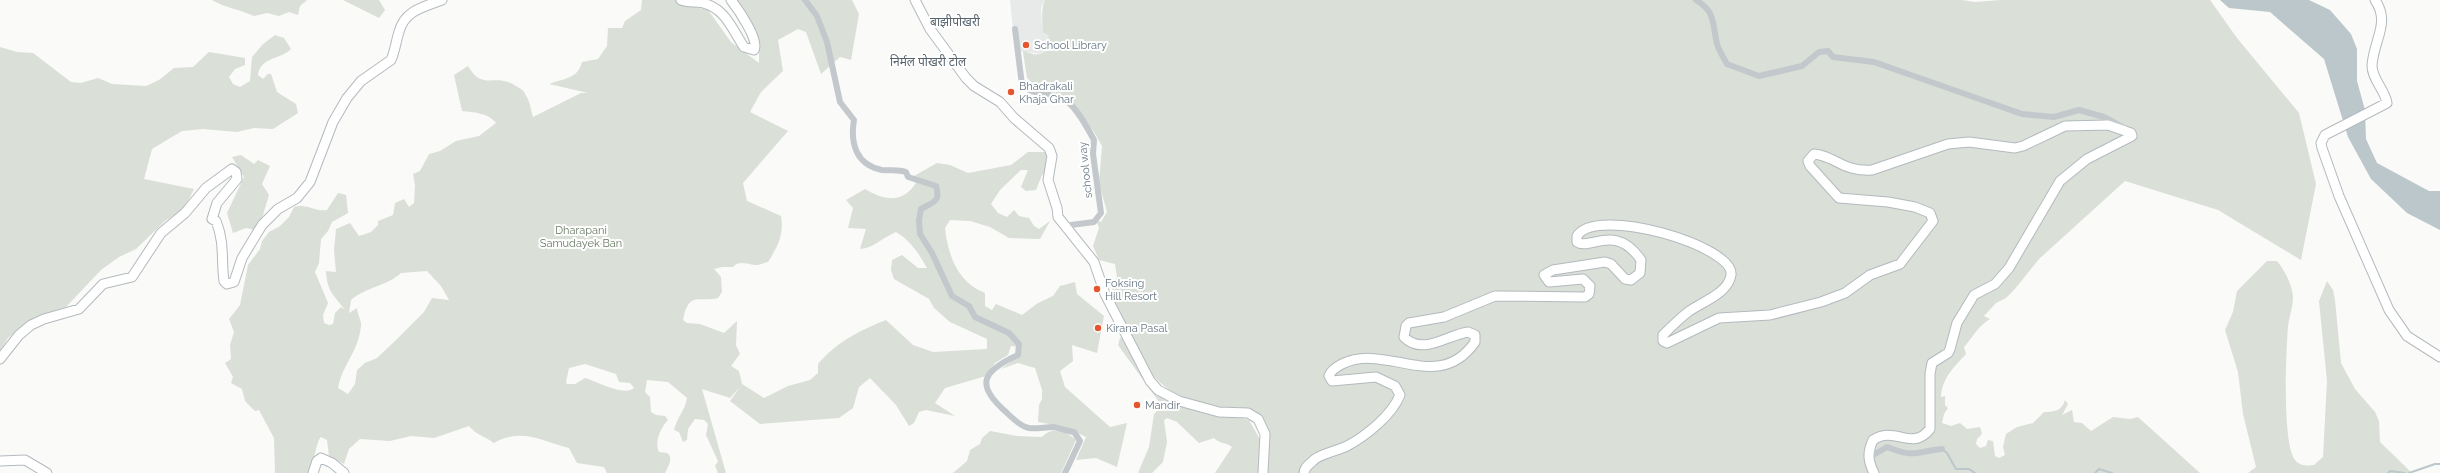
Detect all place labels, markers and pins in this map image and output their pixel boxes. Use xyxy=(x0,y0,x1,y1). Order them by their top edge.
place label: School Library xyxy=(1034,39,1107,52)
marker: School Library xyxy=(1021,40,1031,50)
place label: Bhadrakali Khaja Ghar xyxy=(1019,80,1074,106)
marker: Bhadrakali Khaja Ghar xyxy=(1006,87,1016,97)
place label: Foksing Hill Resort xyxy=(1105,277,1157,303)
marker: Foksing Hill Resort xyxy=(1092,284,1102,294)
place label: Kirana Pasal xyxy=(1106,322,1168,335)
marker: Kirana Pasal xyxy=(1093,323,1103,333)
place label: Mandir xyxy=(1145,399,1180,412)
marker: Mandir xyxy=(1132,400,1142,410)

